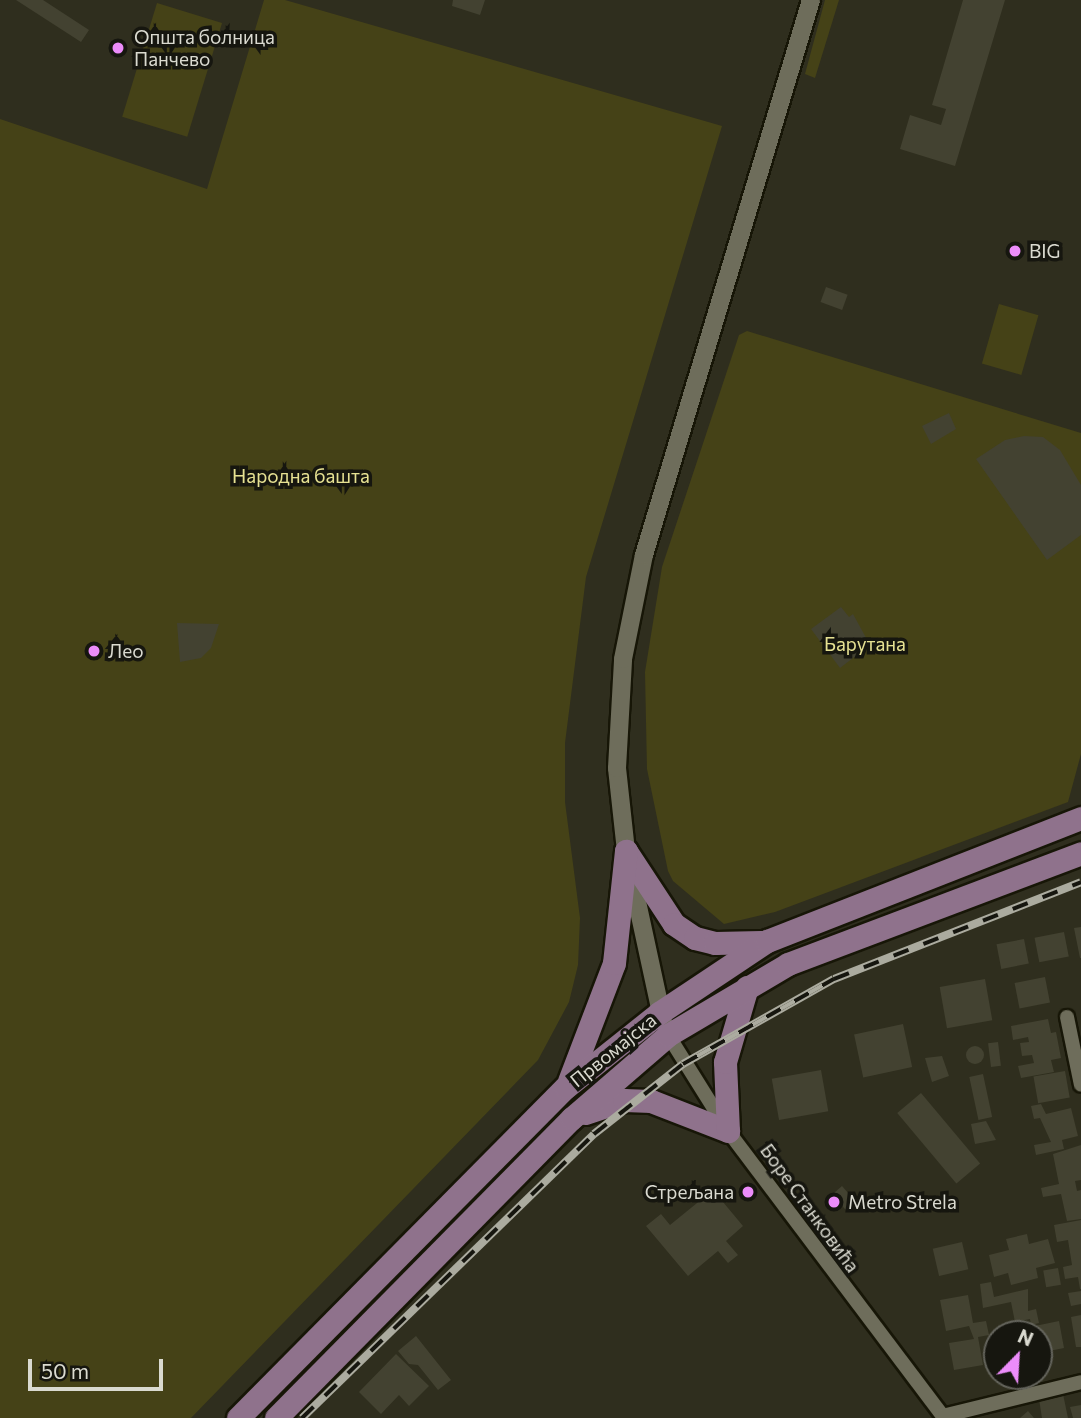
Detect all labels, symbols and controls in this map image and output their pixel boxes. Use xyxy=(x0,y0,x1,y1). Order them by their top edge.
place label: Општа болница Панчево xyxy=(134,26,275,70)
marker: Општа болница Панчево xyxy=(108,38,128,58)
place label: BIG xyxy=(1029,240,1061,262)
marker: BIG xyxy=(1007,243,1023,259)
park label: Народна башта xyxy=(232,465,370,487)
park label: Барутана xyxy=(824,633,906,655)
place label: Лео xyxy=(108,640,144,662)
marker: Лео xyxy=(86,643,102,659)
street label: Првомајска xyxy=(565,1008,661,1092)
street label: Боре Станковића xyxy=(756,1139,864,1277)
place label: Стрељана xyxy=(645,1181,734,1203)
marker: Стрељана xyxy=(740,1184,756,1200)
place label: Metro Strela xyxy=(848,1191,957,1213)
marker: Metro Strela xyxy=(826,1194,842,1210)
north arrow xyxy=(983,1320,1053,1390)
text: N xyxy=(1015,1324,1037,1351)
scale bar xyxy=(32,1344,166,1388)
text: 50 m xyxy=(41,1358,89,1383)

